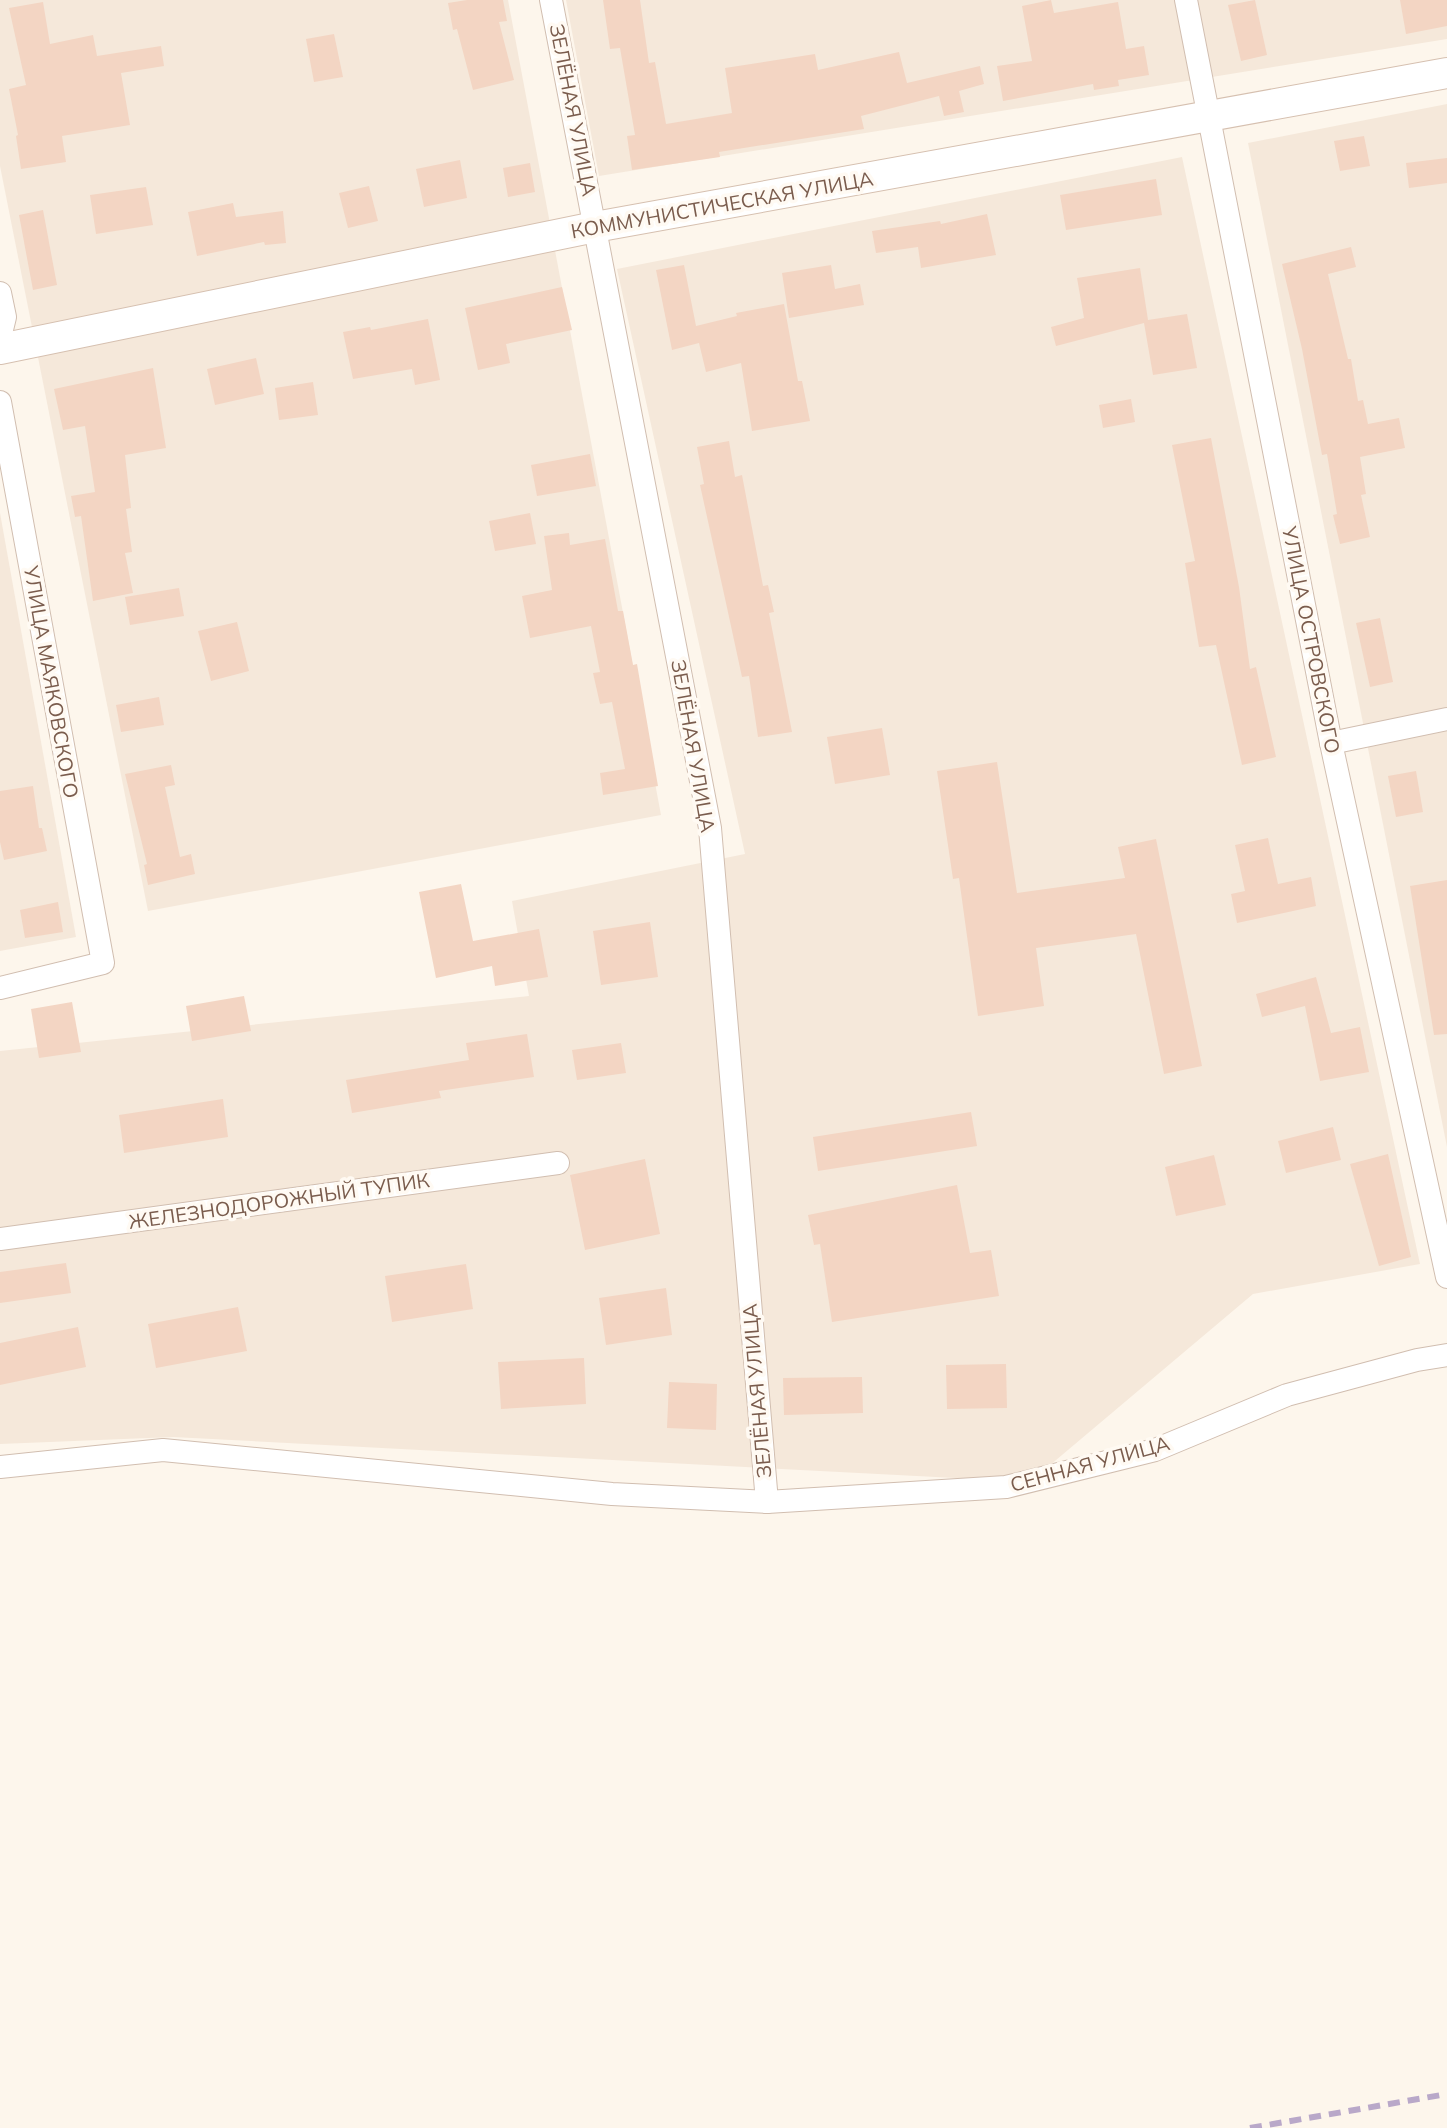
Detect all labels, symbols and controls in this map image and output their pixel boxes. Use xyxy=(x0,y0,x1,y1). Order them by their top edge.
street label: ЗЕЛЁНАЯ УЛИЦА xyxy=(545,22,603,198)
street label: КОММУНИСТИЧЕСКАЯ УЛИЦА xyxy=(569,166,875,243)
street label: УЛИЦА ОСТРОВСКОГО xyxy=(1277,523,1346,756)
street label: УЛИЦА МАЯКОВСКОГО xyxy=(19,563,84,800)
street label: ЗЕЛЁНАЯ УЛИЦА xyxy=(666,658,721,835)
street label: ЖЕЛЕЗНОДОРОЖНЫЙ ТУПИК xyxy=(127,1167,431,1234)
street label: ЗЕЛЁНАЯ УЛИЦА xyxy=(736,1302,777,1479)
street label: СЕННАЯ УЛИЦА xyxy=(1007,1430,1173,1497)

